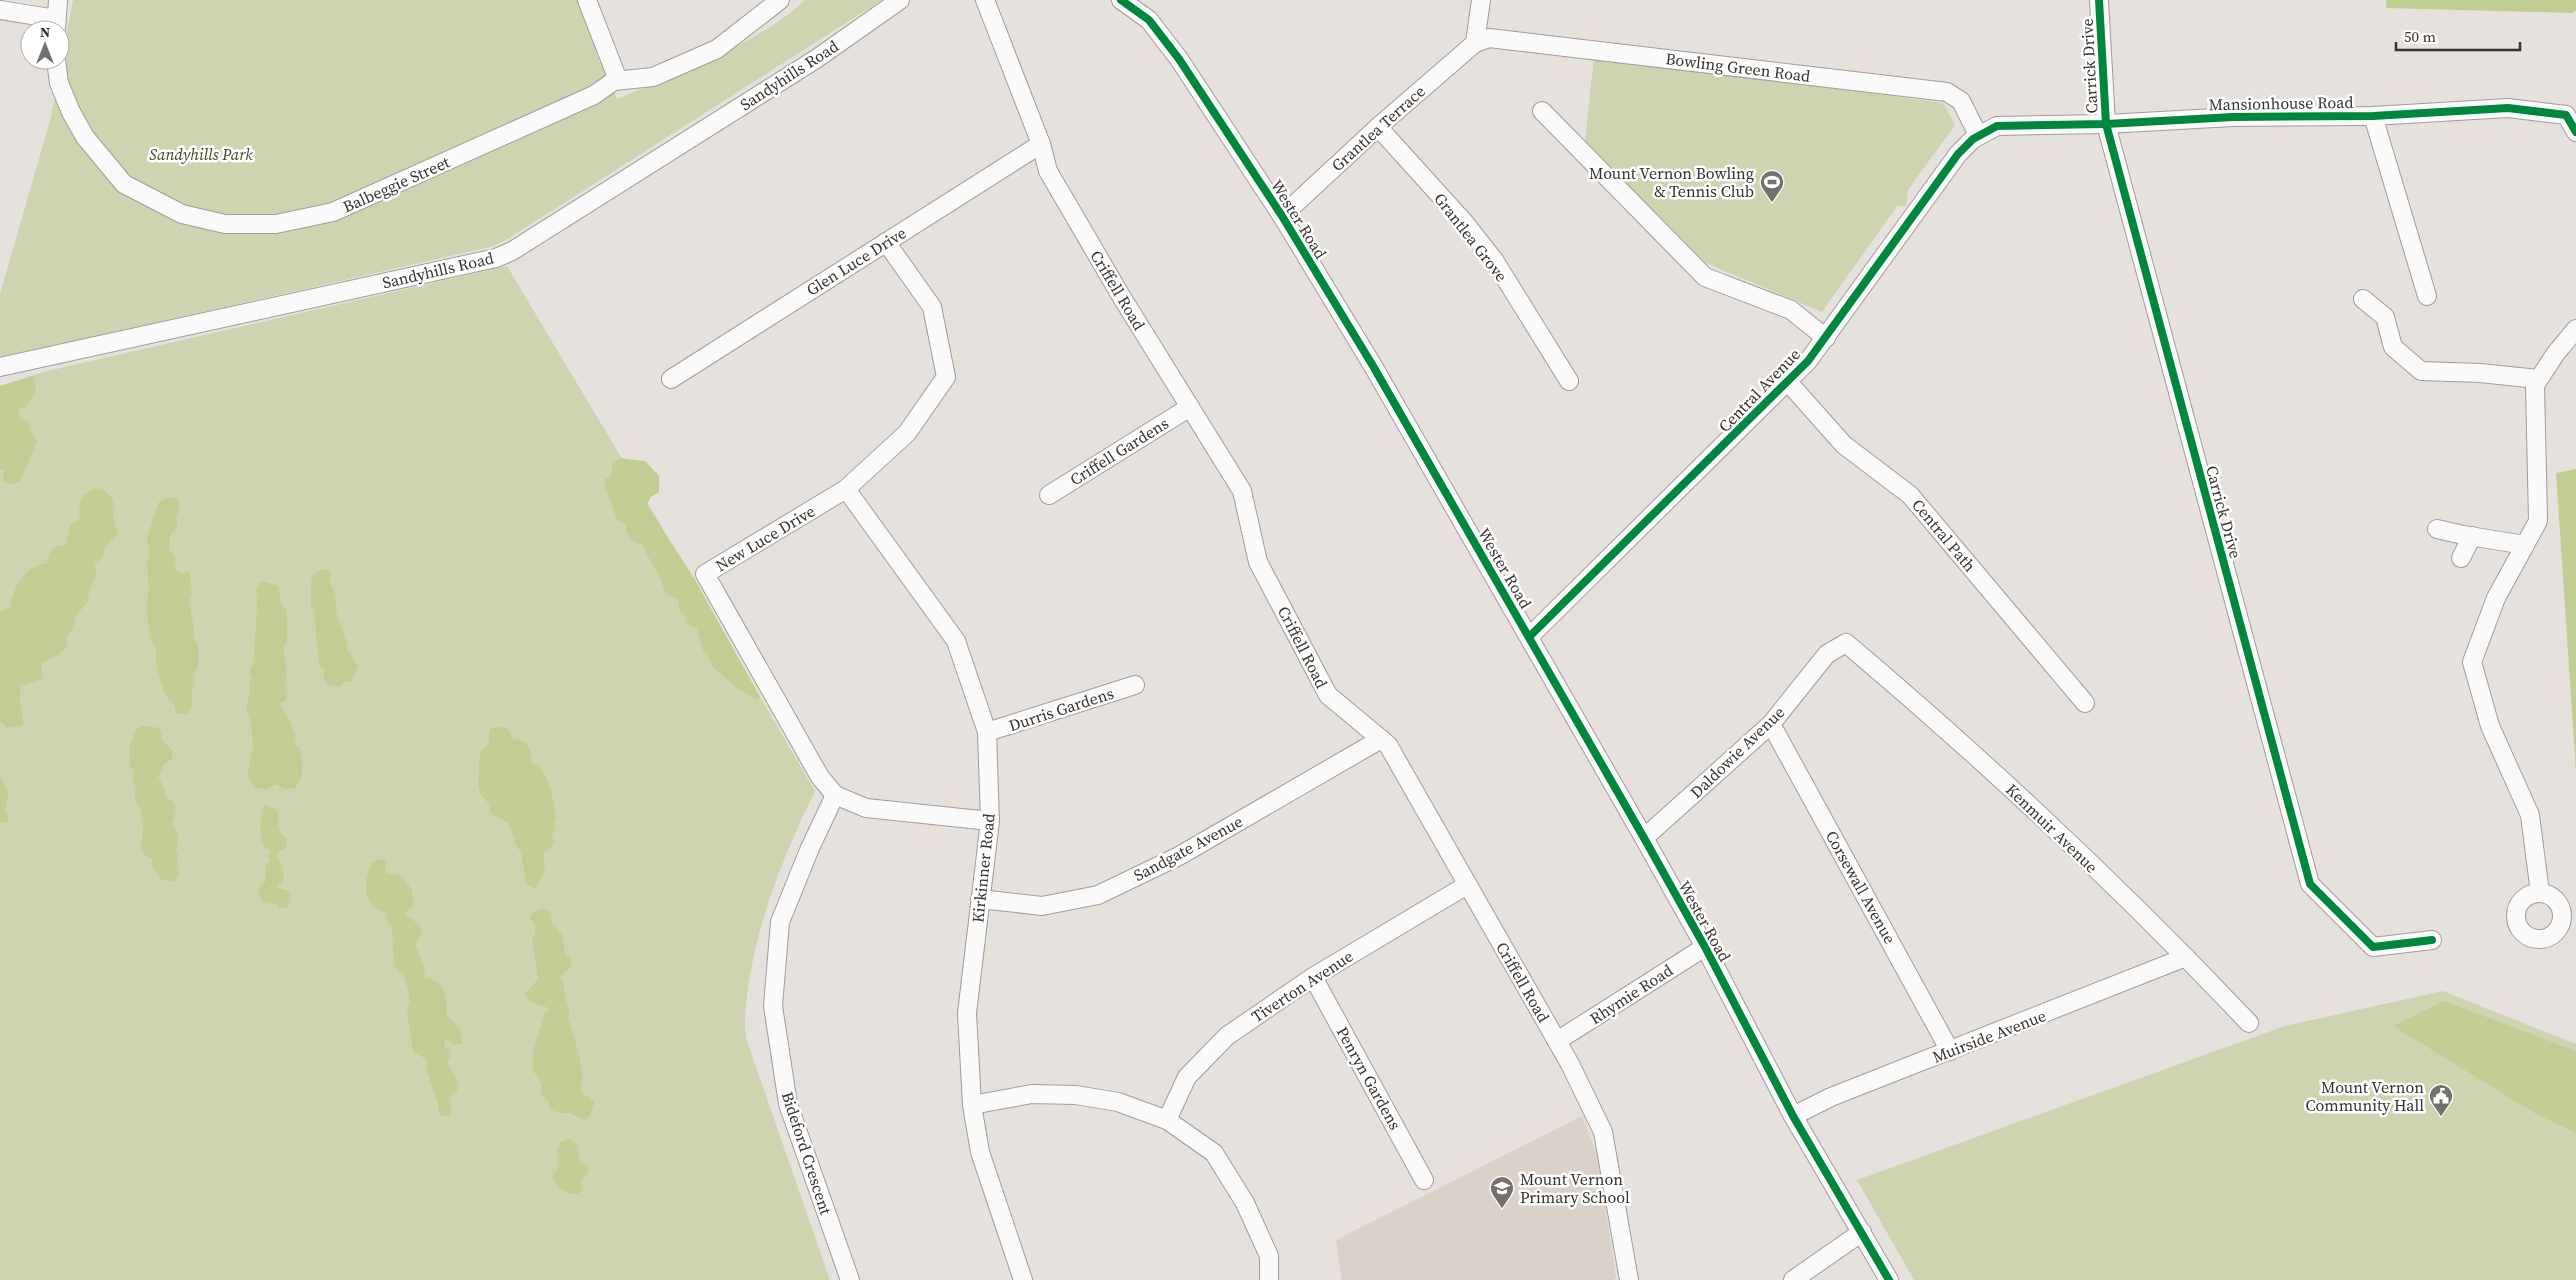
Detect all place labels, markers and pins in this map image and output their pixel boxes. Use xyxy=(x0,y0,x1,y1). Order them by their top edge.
place label: Mount Vernon Bowling & Tennis Club xyxy=(1589,162,1754,202)
sports icon: Mount Vernon Bowling & Tennis Club xyxy=(1759,169,1785,203)
place label: Mount Vernon Community Hall xyxy=(2305,1076,2424,1116)
public building icon: Mount Vernon Community Hall xyxy=(2428,1083,2454,1117)
place label: Mount Vernon Primary School xyxy=(1520,1168,1630,1208)
school or university icon: Mount Vernon Primary School xyxy=(1489,1175,1515,1209)

